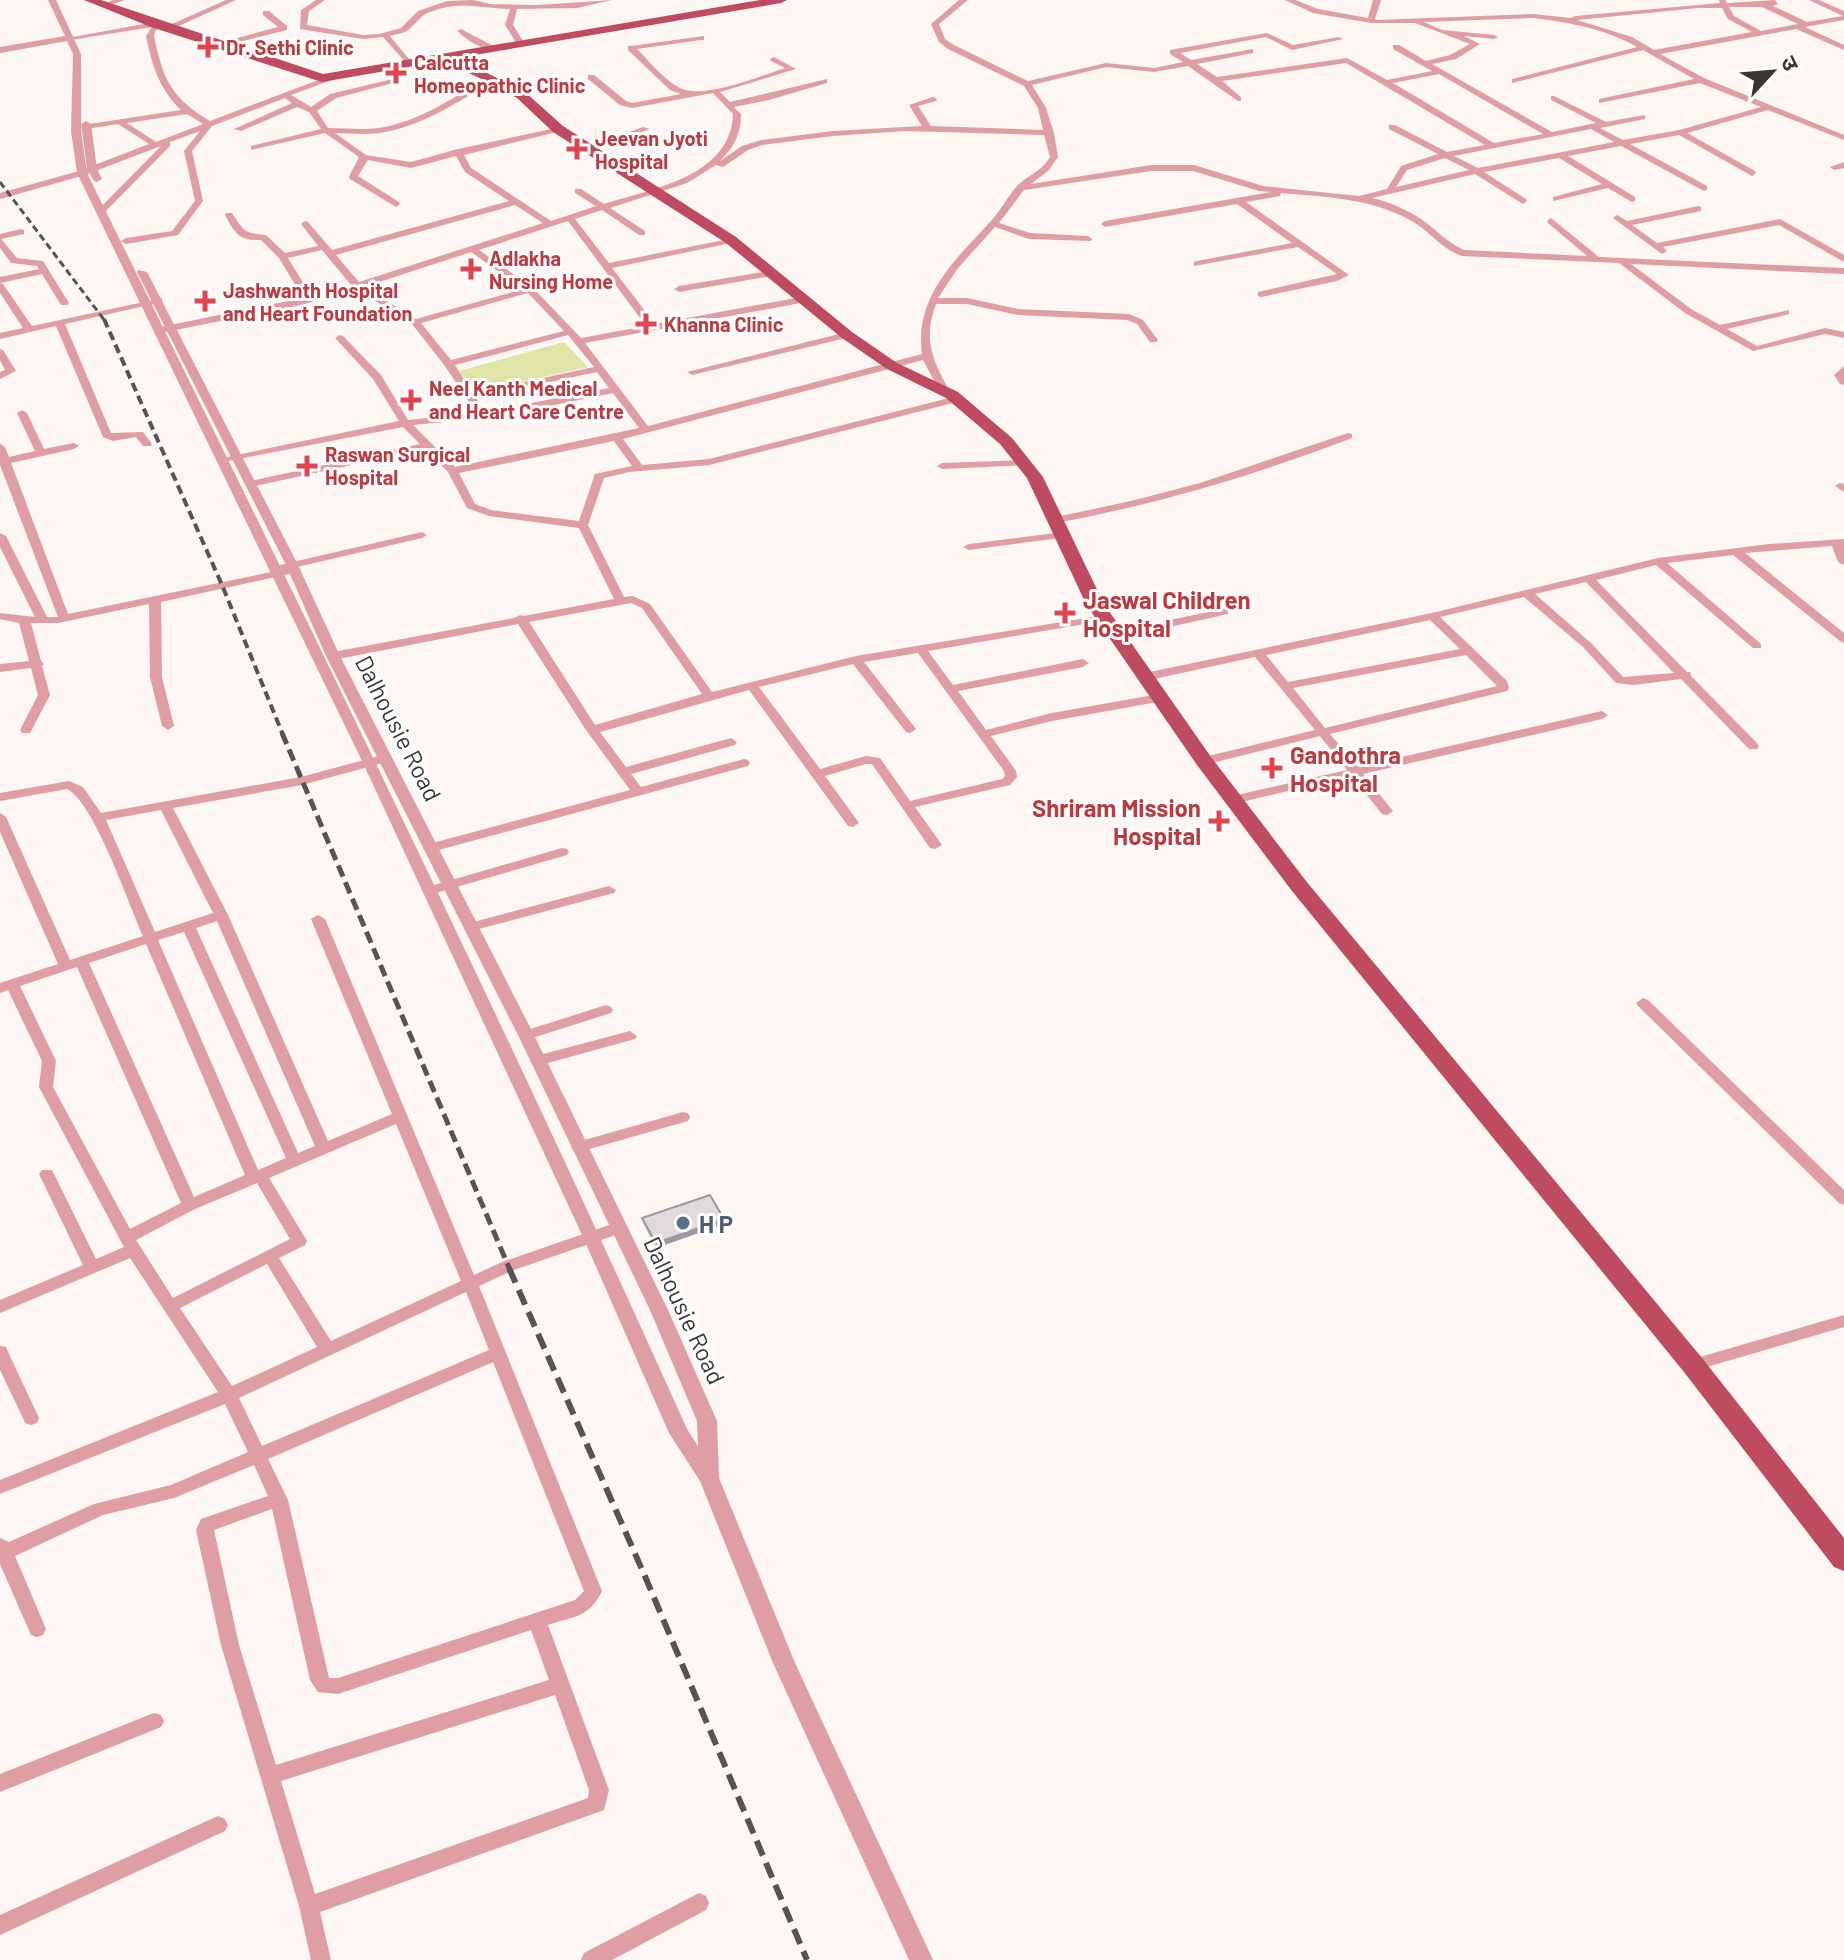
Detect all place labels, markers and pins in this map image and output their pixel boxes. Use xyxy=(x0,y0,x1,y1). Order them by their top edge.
place label: Dr. Sethi Clinic xyxy=(226,35,354,59)
marker: Dr. Sethi Clinic xyxy=(197,36,219,58)
place label: Calcutta Homeopathic Clinic xyxy=(414,50,586,97)
marker: Calcutta Homeopathic Clinic xyxy=(385,62,407,84)
place label: Jeevan Jyoti Hospital xyxy=(595,126,708,173)
marker: Jeevan Jyoti Hospital xyxy=(566,138,588,160)
place label: Adlakha Nursing Home xyxy=(489,246,613,293)
marker: Adlakha Nursing Home xyxy=(460,258,482,280)
place label: Jashwanth Hospital and Heart Foundation xyxy=(223,278,412,325)
marker: Jashwanth Hospital and Heart Foundation xyxy=(194,290,216,312)
place label: Khanna Clinic xyxy=(664,312,784,336)
marker: Khanna Clinic xyxy=(635,313,657,335)
place label: Neel Kanth Medical and Heart Care Centre xyxy=(429,376,624,423)
marker: Neel Kanth Medical and Heart Care Centre xyxy=(400,389,422,411)
place label: Raswan Surgical Hospital xyxy=(325,442,470,489)
marker: Raswan Surgical Hospital xyxy=(296,455,318,477)
place label: Jaswal Children Hospital xyxy=(1083,585,1251,642)
marker: Jaswal Children Hospital xyxy=(1054,602,1076,624)
place label: Gandothra Hospital xyxy=(1290,740,1401,797)
marker: Gandothra Hospital xyxy=(1261,757,1283,779)
place label: Shriram Mission Hospital xyxy=(1032,793,1201,850)
marker: Shriram Mission Hospital xyxy=(1208,810,1230,832)
place label: H P xyxy=(699,1209,733,1238)
marker: H P xyxy=(674,1214,692,1232)

